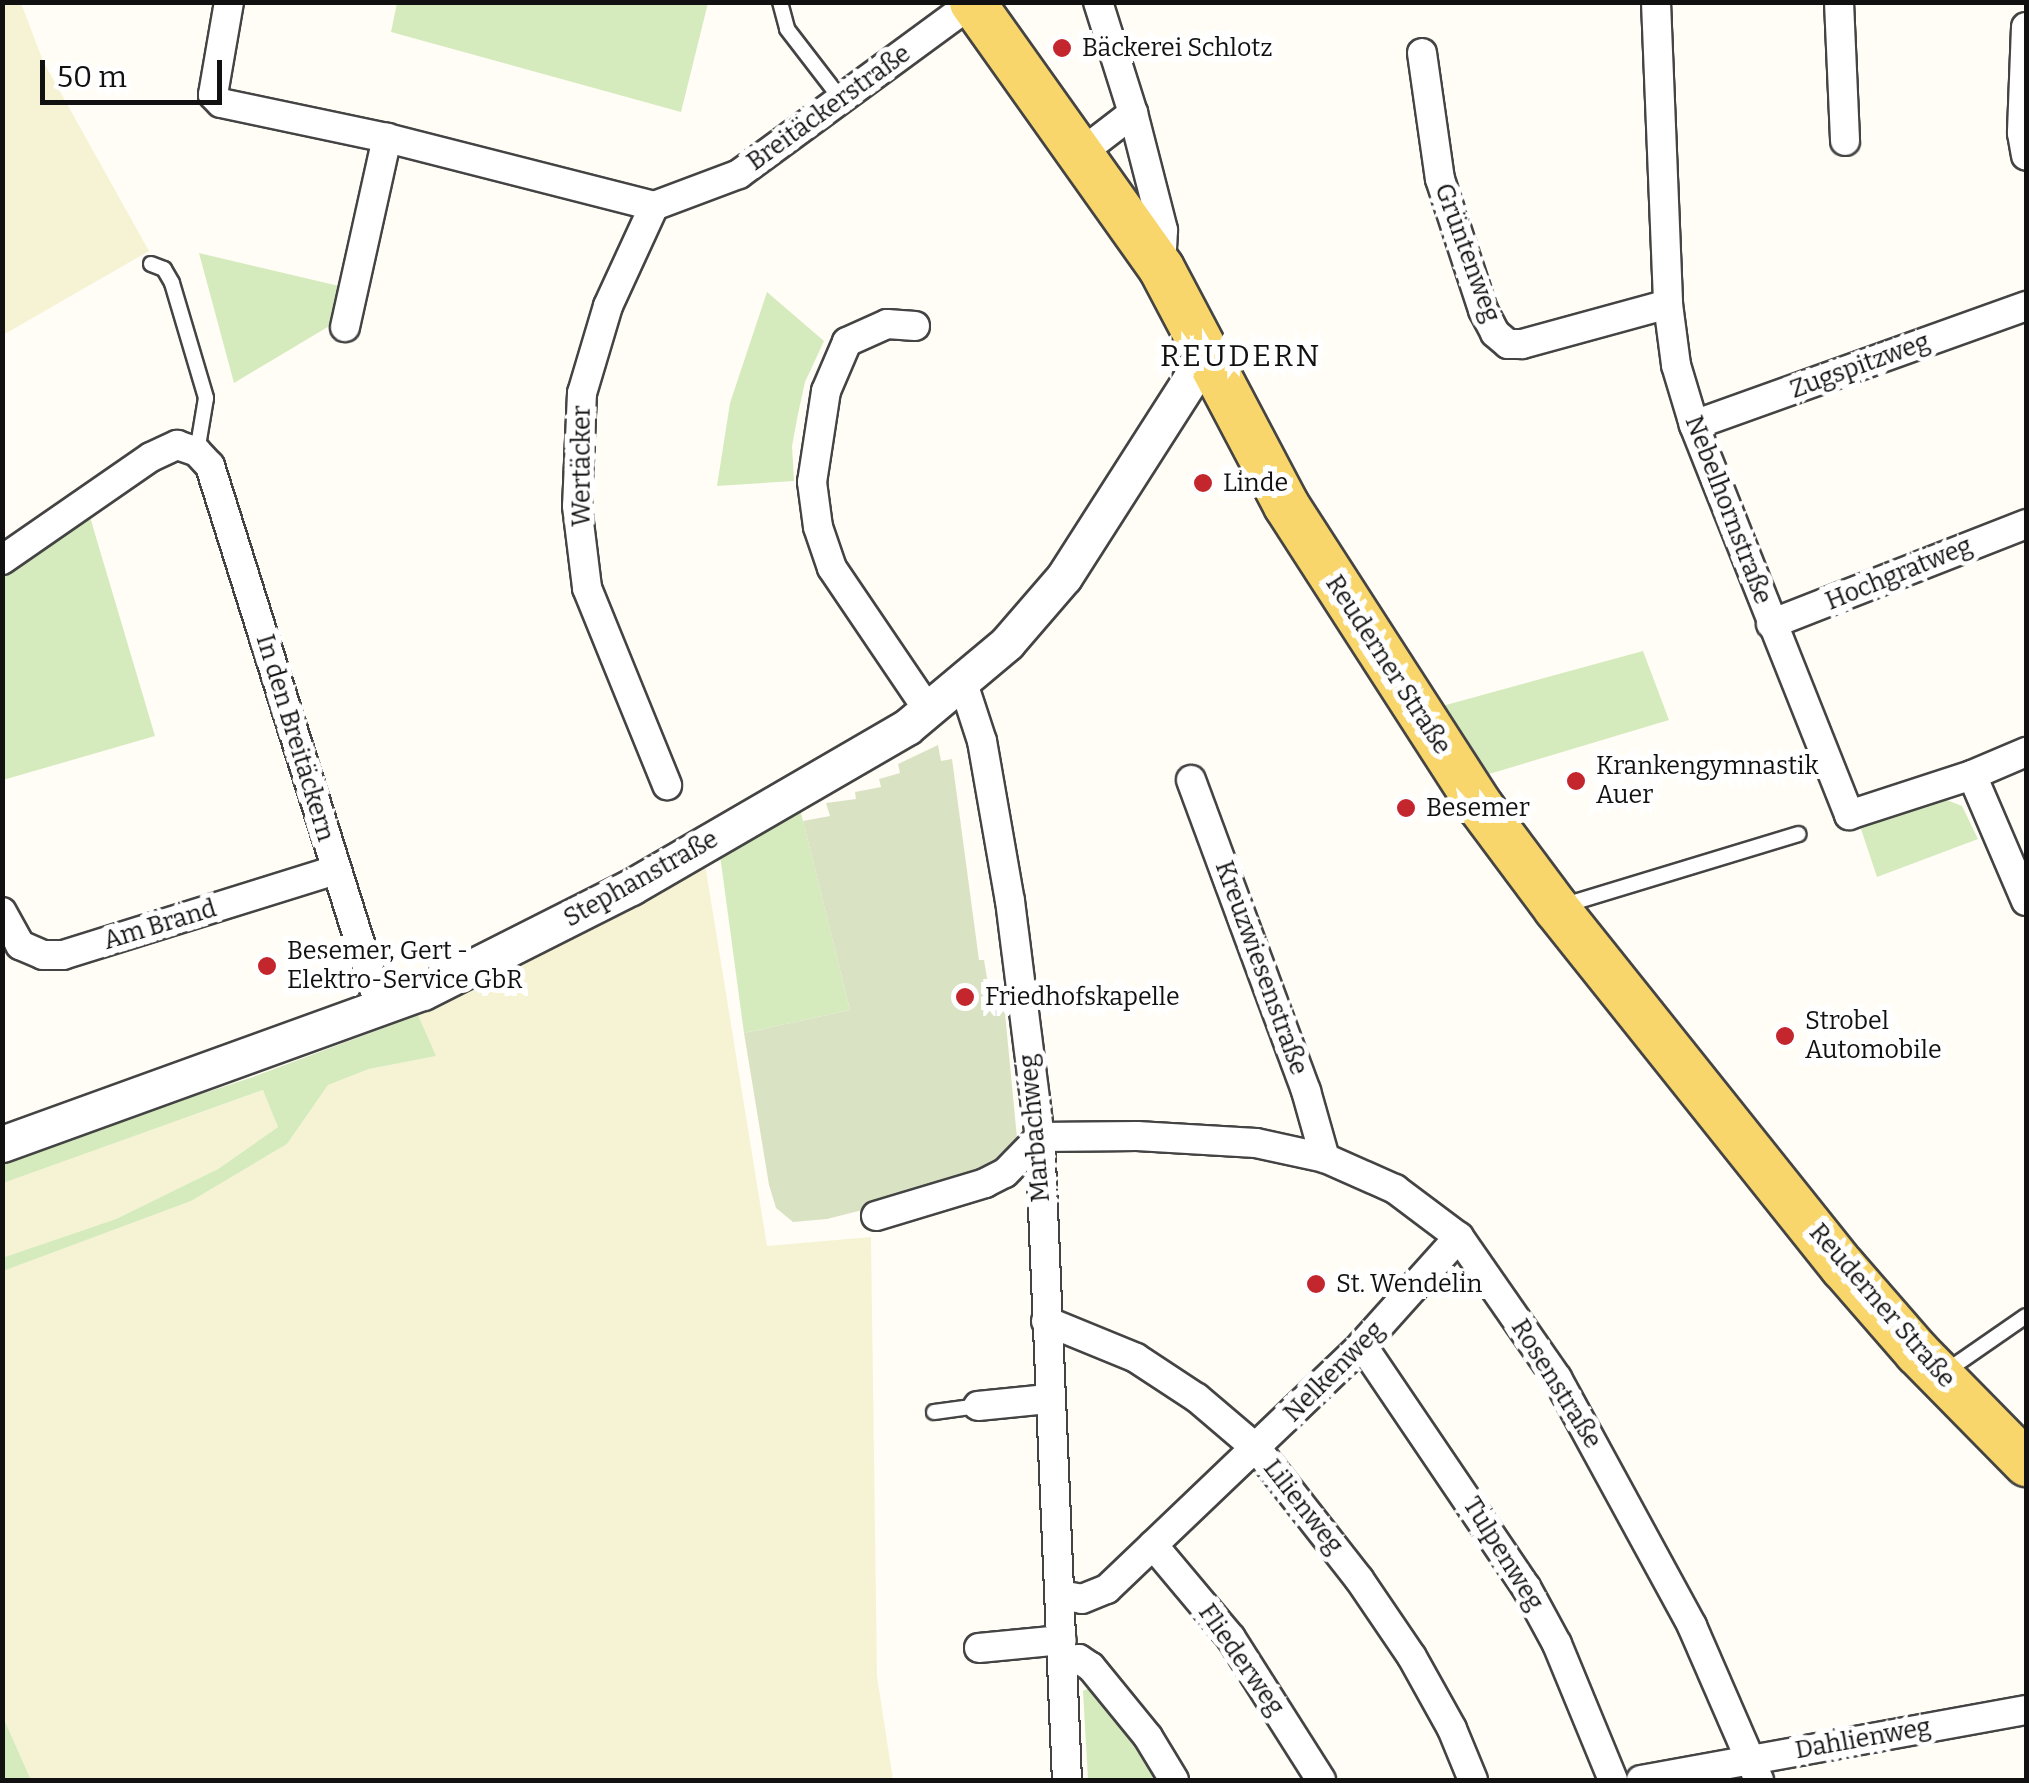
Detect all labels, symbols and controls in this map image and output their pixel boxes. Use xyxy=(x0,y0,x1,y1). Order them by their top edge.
place label: Bäckerei Schlotz xyxy=(1082,33,1272,63)
marker: Bäckerei Schlotz xyxy=(1051,37,1073,59)
street label: Breitäckerstraße xyxy=(742,39,916,177)
scale bar xyxy=(45,40,228,102)
text: 50 m xyxy=(57,59,127,95)
street label: Grüntenweg xyxy=(1428,180,1506,326)
street label: Zugspitzweg xyxy=(1786,327,1934,405)
district label: REUDERN xyxy=(1160,338,1322,374)
street label: Wertäcker xyxy=(567,405,597,527)
street label: Nebelhornstraße xyxy=(1678,411,1778,609)
place label: Linde xyxy=(1223,468,1288,498)
marker: Linde xyxy=(1192,472,1214,494)
street label: Hochgratweg xyxy=(1821,531,1977,617)
street label: Reuderner Straße xyxy=(1319,570,1457,760)
street label: In den Breitäckern xyxy=(249,631,341,845)
place label: Krankengymnastik Auer xyxy=(1596,752,1819,811)
marker: Krankengymnastik Auer xyxy=(1565,770,1587,792)
place label: Besemer xyxy=(1426,793,1530,823)
marker: Besemer xyxy=(1395,797,1417,819)
street label: Stephanstraße xyxy=(559,824,723,934)
street label: Kreuzwiesenstraße xyxy=(1208,857,1314,1079)
street label: Am Brand xyxy=(100,894,220,956)
place label: Besemer, Gert - Elektro-Service GbR xyxy=(287,937,523,996)
marker: Besemer, Gert - Elektro-Service GbR xyxy=(256,955,278,977)
place label: Friedhofskapelle xyxy=(985,982,1180,1012)
marker: Friedhofskapelle xyxy=(954,986,976,1008)
place label: Strobel Automobile xyxy=(1805,1007,1942,1066)
marker: Strobel Automobile xyxy=(1774,1025,1796,1047)
street label: Marbachweg xyxy=(1014,1053,1056,1203)
street label: Reuderner Straße xyxy=(1803,1218,1961,1394)
place label: St. Wendelin xyxy=(1336,1269,1482,1299)
marker: St. Wendelin xyxy=(1305,1273,1327,1295)
street label: Rosenstraße xyxy=(1504,1314,1608,1454)
street label: Nelkenweg xyxy=(1278,1316,1390,1428)
street label: Lilienweg xyxy=(1257,1454,1349,1560)
street label: Tulpenweg xyxy=(1456,1492,1550,1616)
street label: Fliederweg xyxy=(1192,1599,1290,1721)
street label: Dahlienweg xyxy=(1793,1712,1933,1766)

